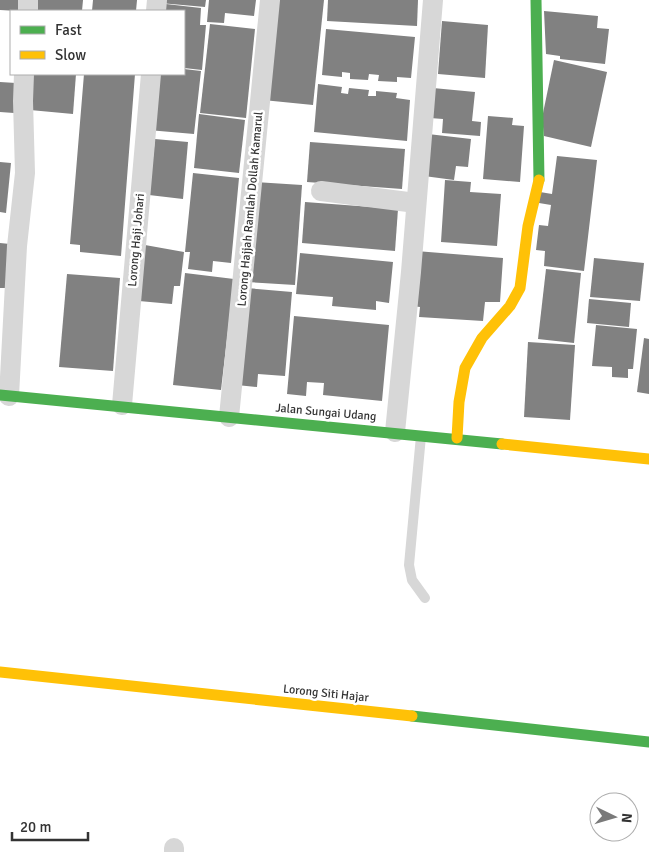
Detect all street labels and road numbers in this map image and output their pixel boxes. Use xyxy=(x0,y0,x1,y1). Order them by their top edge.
street label: Lorong Hajjah Ramlah Dollah Kamarul xyxy=(235,111,267,307)
street label: Lorong Haji Johari xyxy=(125,193,148,287)
street label: Jalan Sungai Udang xyxy=(275,401,377,424)
street label: Lorong Siti Hajar xyxy=(282,682,370,706)

